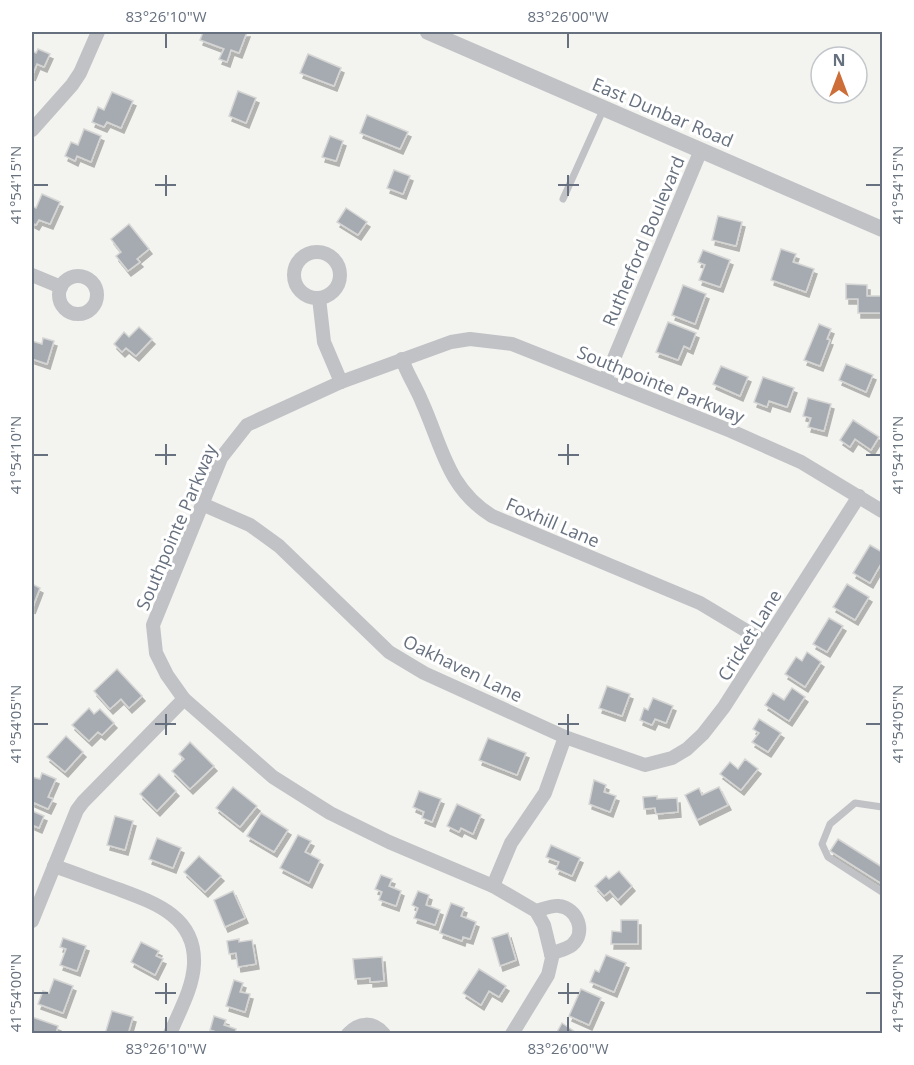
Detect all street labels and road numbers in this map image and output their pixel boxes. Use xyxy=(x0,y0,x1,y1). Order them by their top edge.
street label: East Dunbar Road xyxy=(589,71,737,153)
street label: Rutherford Boulevard xyxy=(596,152,690,330)
street label: Southpointe Parkway xyxy=(574,339,749,429)
street label: Southpointe Parkway xyxy=(130,439,222,614)
street label: Foxhill Lane xyxy=(503,492,603,552)
street label: Cricket Lane xyxy=(712,585,786,685)
street label: Oakhaven Lane xyxy=(399,629,527,707)

